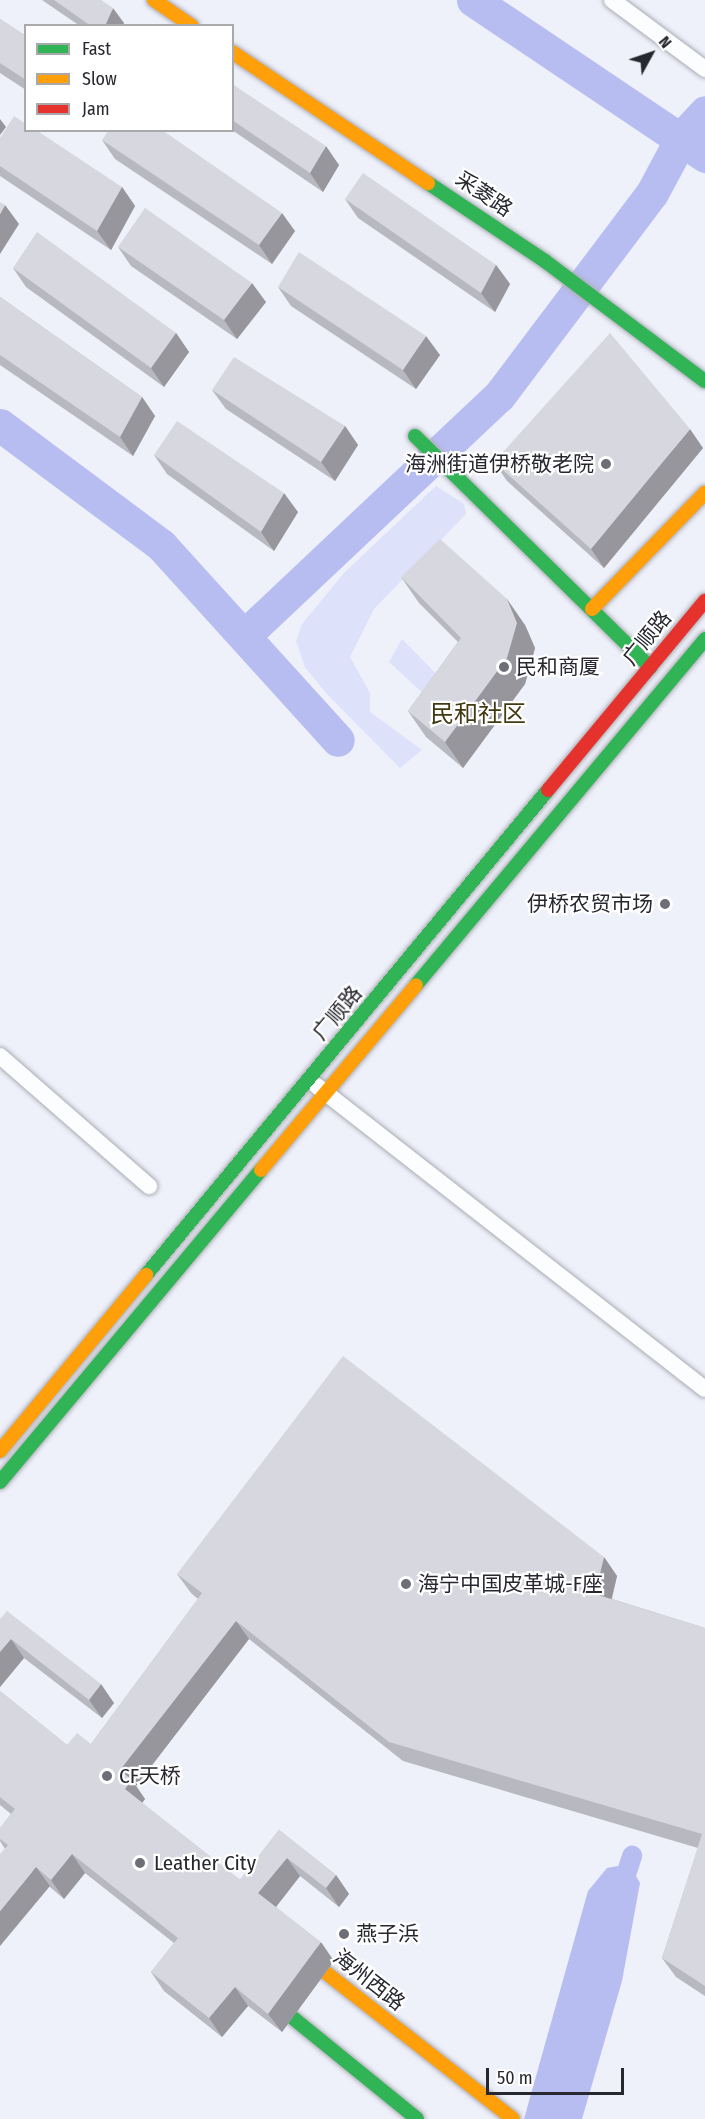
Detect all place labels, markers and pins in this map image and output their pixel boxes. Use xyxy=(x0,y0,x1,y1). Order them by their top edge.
place label: 海洲街道伊桥敬老院 xyxy=(405,451,594,477)
marker: 海洲街道伊桥敬老院 xyxy=(599,457,613,471)
place label: 民和商厦 xyxy=(516,654,600,680)
marker: 民和商厦 xyxy=(497,660,511,674)
place label: 伊桥农贸市场 xyxy=(527,891,653,917)
marker: 伊桥农贸市场 xyxy=(658,897,672,911)
place label: 海宁中国皮革城-F座 xyxy=(418,1571,603,1597)
marker: 海宁中国皮革城-F座 xyxy=(399,1577,413,1591)
place label: CF天桥 xyxy=(119,1763,181,1789)
marker: CF天桥 xyxy=(100,1769,114,1783)
place label: Leather City xyxy=(154,1850,256,1876)
marker: Leather City xyxy=(131,1854,149,1872)
place label: 燕子浜 xyxy=(356,1921,419,1947)
marker: 燕子浜 xyxy=(337,1927,351,1941)

